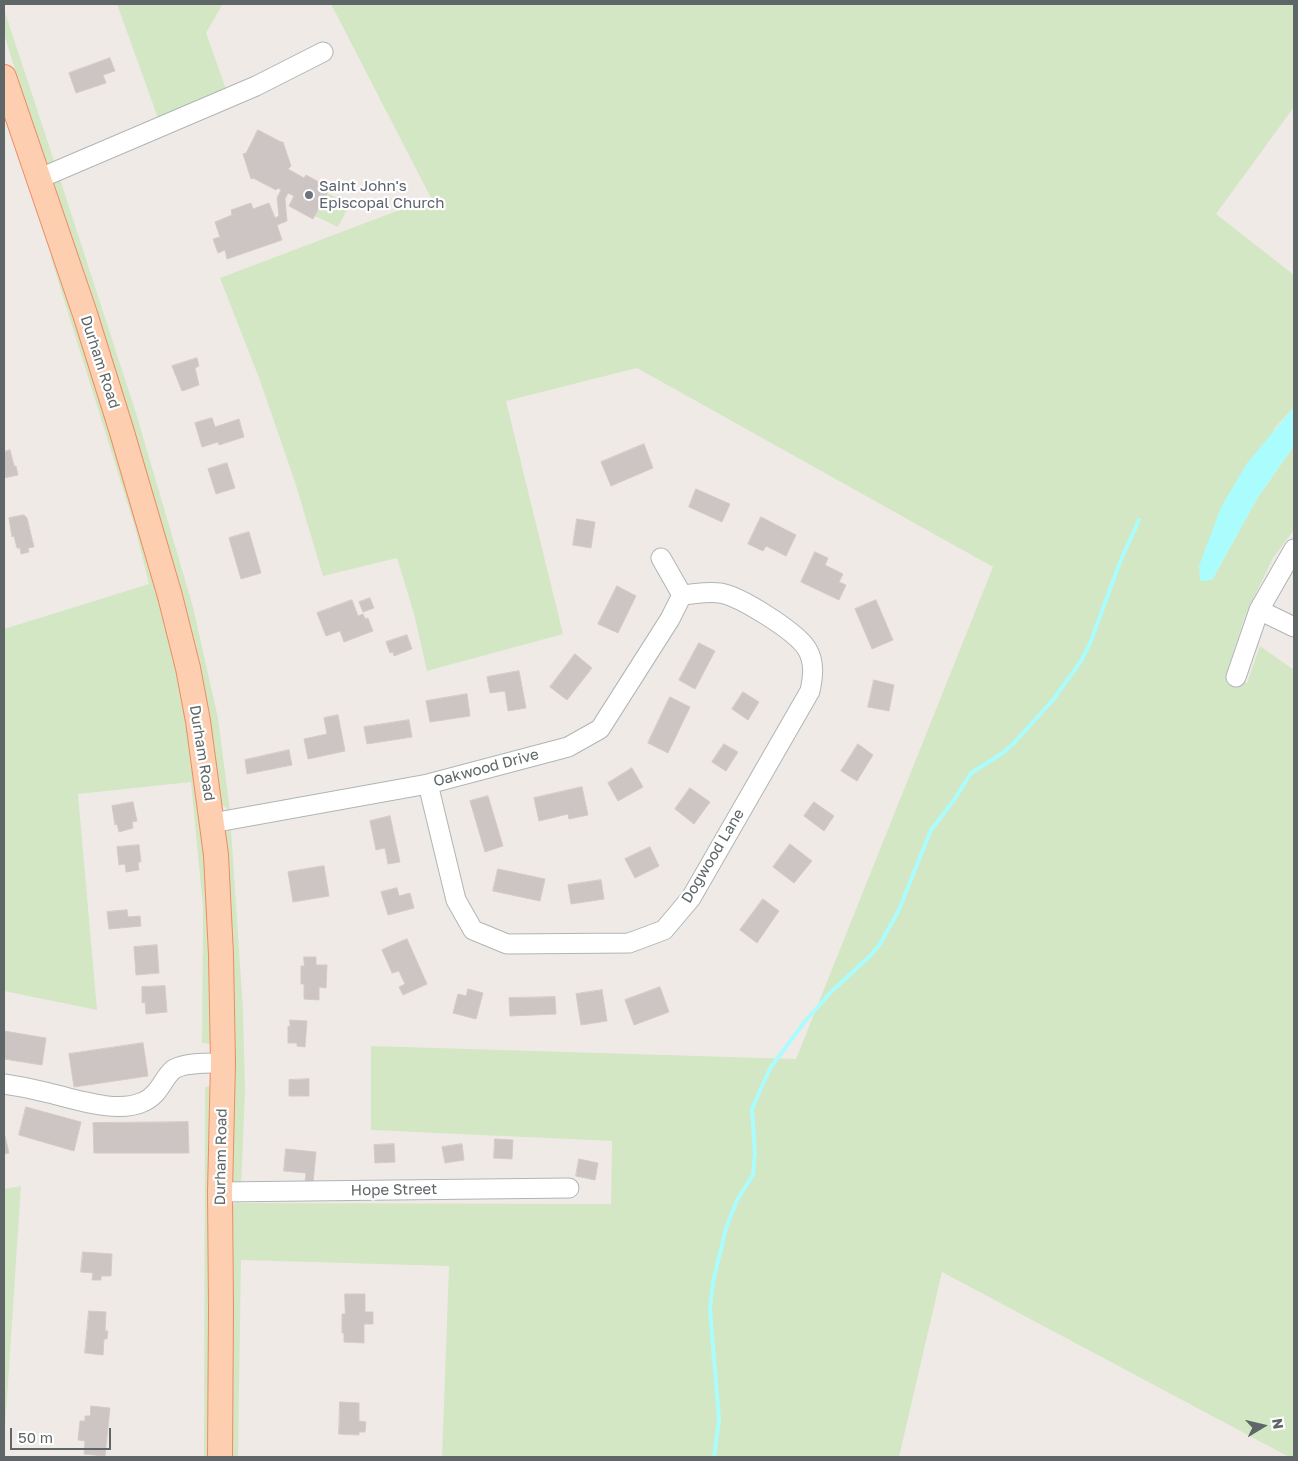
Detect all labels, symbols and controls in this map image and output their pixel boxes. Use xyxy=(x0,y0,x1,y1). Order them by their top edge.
place label: Saint John's Episcopal Church xyxy=(319,177,444,212)
marker: Saint John's Episcopal Church xyxy=(303,189,315,201)
street label: Durham Road xyxy=(76,313,124,411)
street label: Durham Road xyxy=(186,704,218,802)
street label: Oakwood Drive xyxy=(431,745,541,791)
street label: Dogwood Lane xyxy=(678,806,748,906)
street label: Durham Road xyxy=(211,1108,231,1206)
street label: Hope Street xyxy=(351,1180,437,1200)
north arrow xyxy=(1238,1401,1288,1451)
text: N xyxy=(1269,1417,1288,1430)
scale bar xyxy=(12,1418,114,1450)
text: 50 m xyxy=(18,1428,53,1446)

